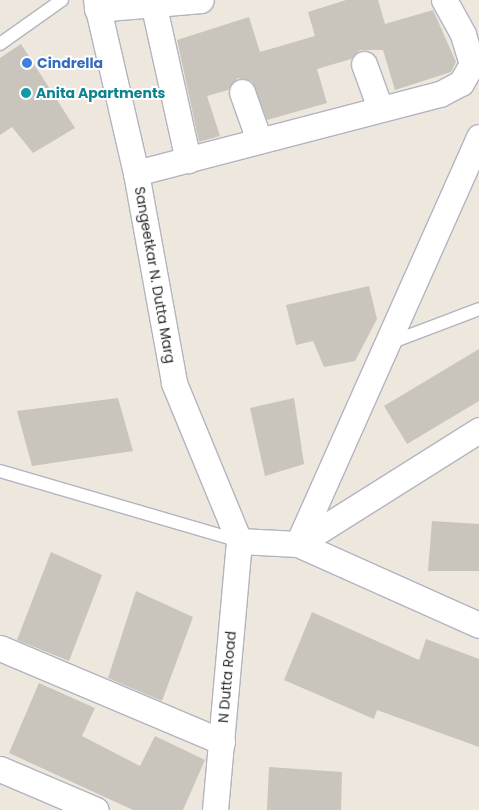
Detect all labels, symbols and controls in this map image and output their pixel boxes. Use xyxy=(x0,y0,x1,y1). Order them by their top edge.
place label: Cindrella xyxy=(37,55,103,71)
marker: Cindrella xyxy=(21,57,33,69)
place label: Anita Apartments xyxy=(36,85,165,101)
marker: Anita Apartments xyxy=(20,87,32,99)
street label: Sangeetkar N. Dutta Marg xyxy=(131,185,179,365)
street label: N Dutta Road xyxy=(215,630,239,724)

